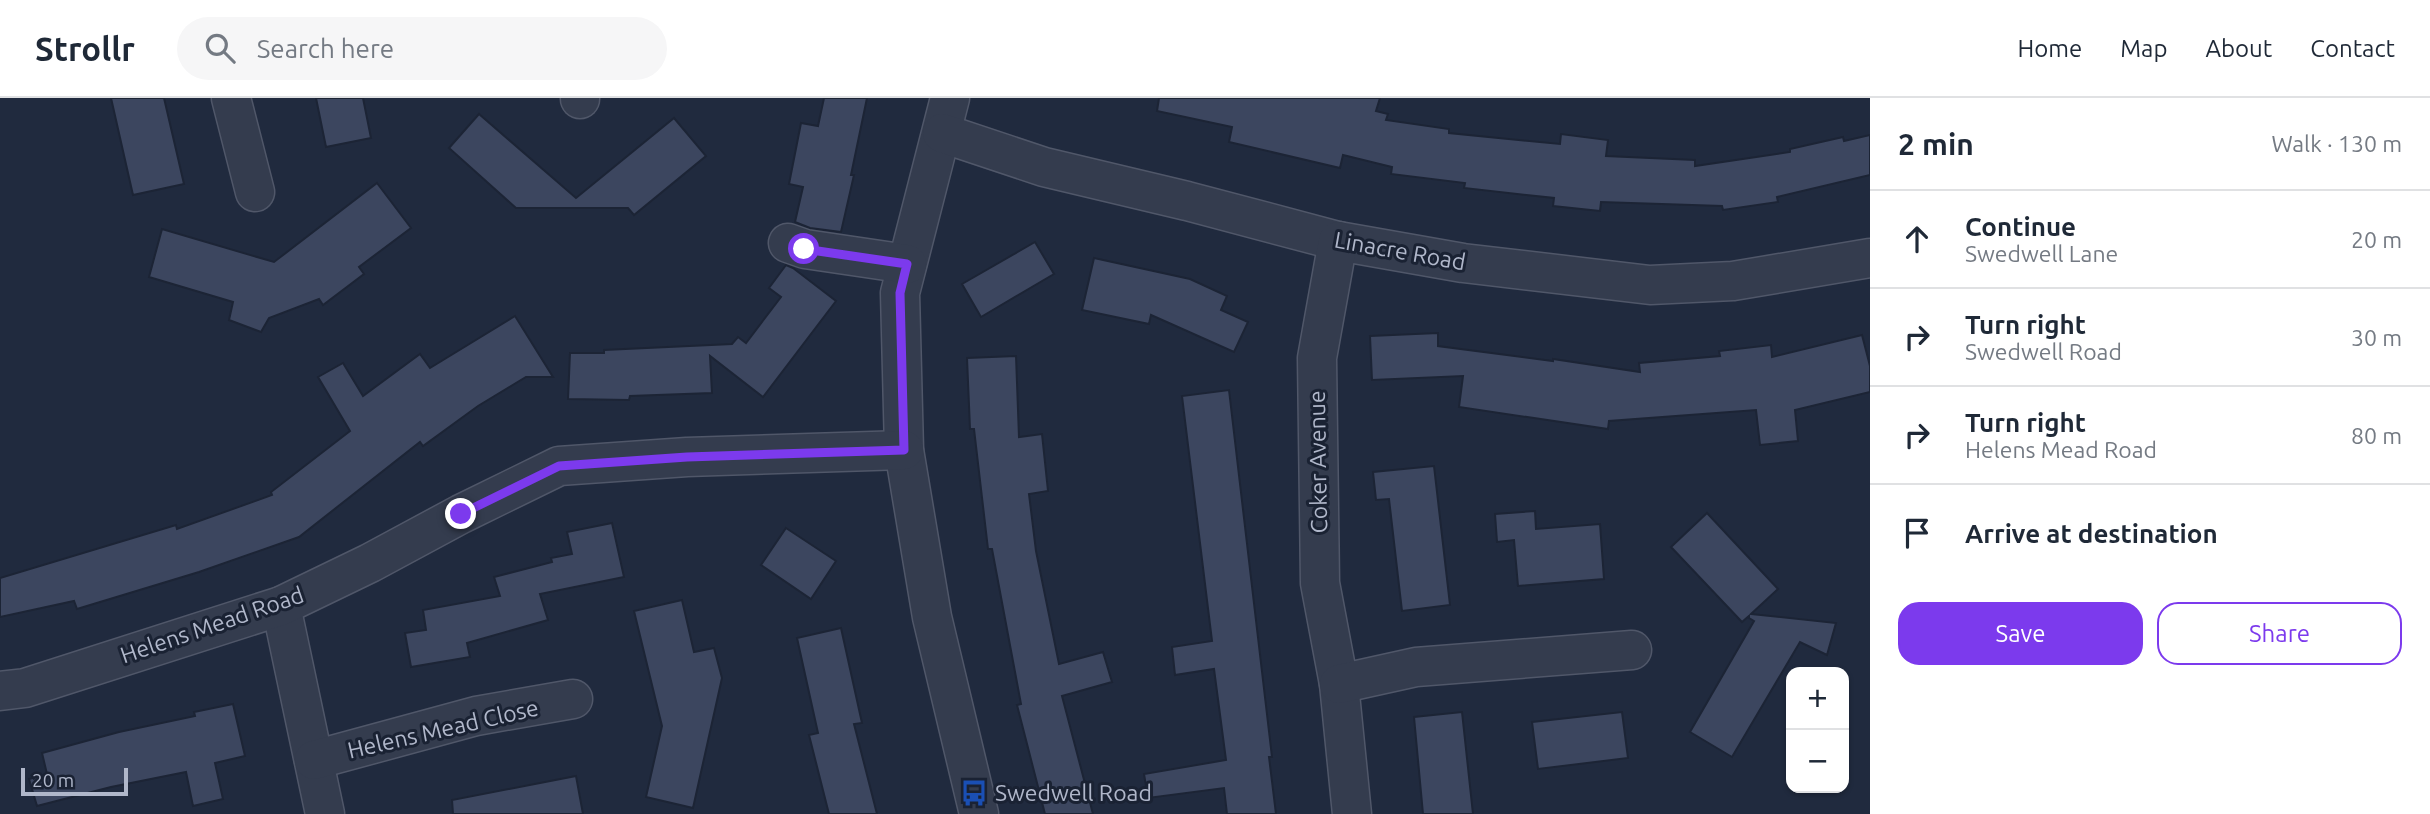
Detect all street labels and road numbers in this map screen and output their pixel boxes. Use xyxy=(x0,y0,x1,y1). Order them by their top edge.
street label: Linacre Road xyxy=(1333,227,1468,274)
street label: Coker Avenue xyxy=(1304,390,1331,534)
street label: Helens Mead Road xyxy=(117,581,307,668)
street label: Helens Mead Close xyxy=(345,694,541,763)

